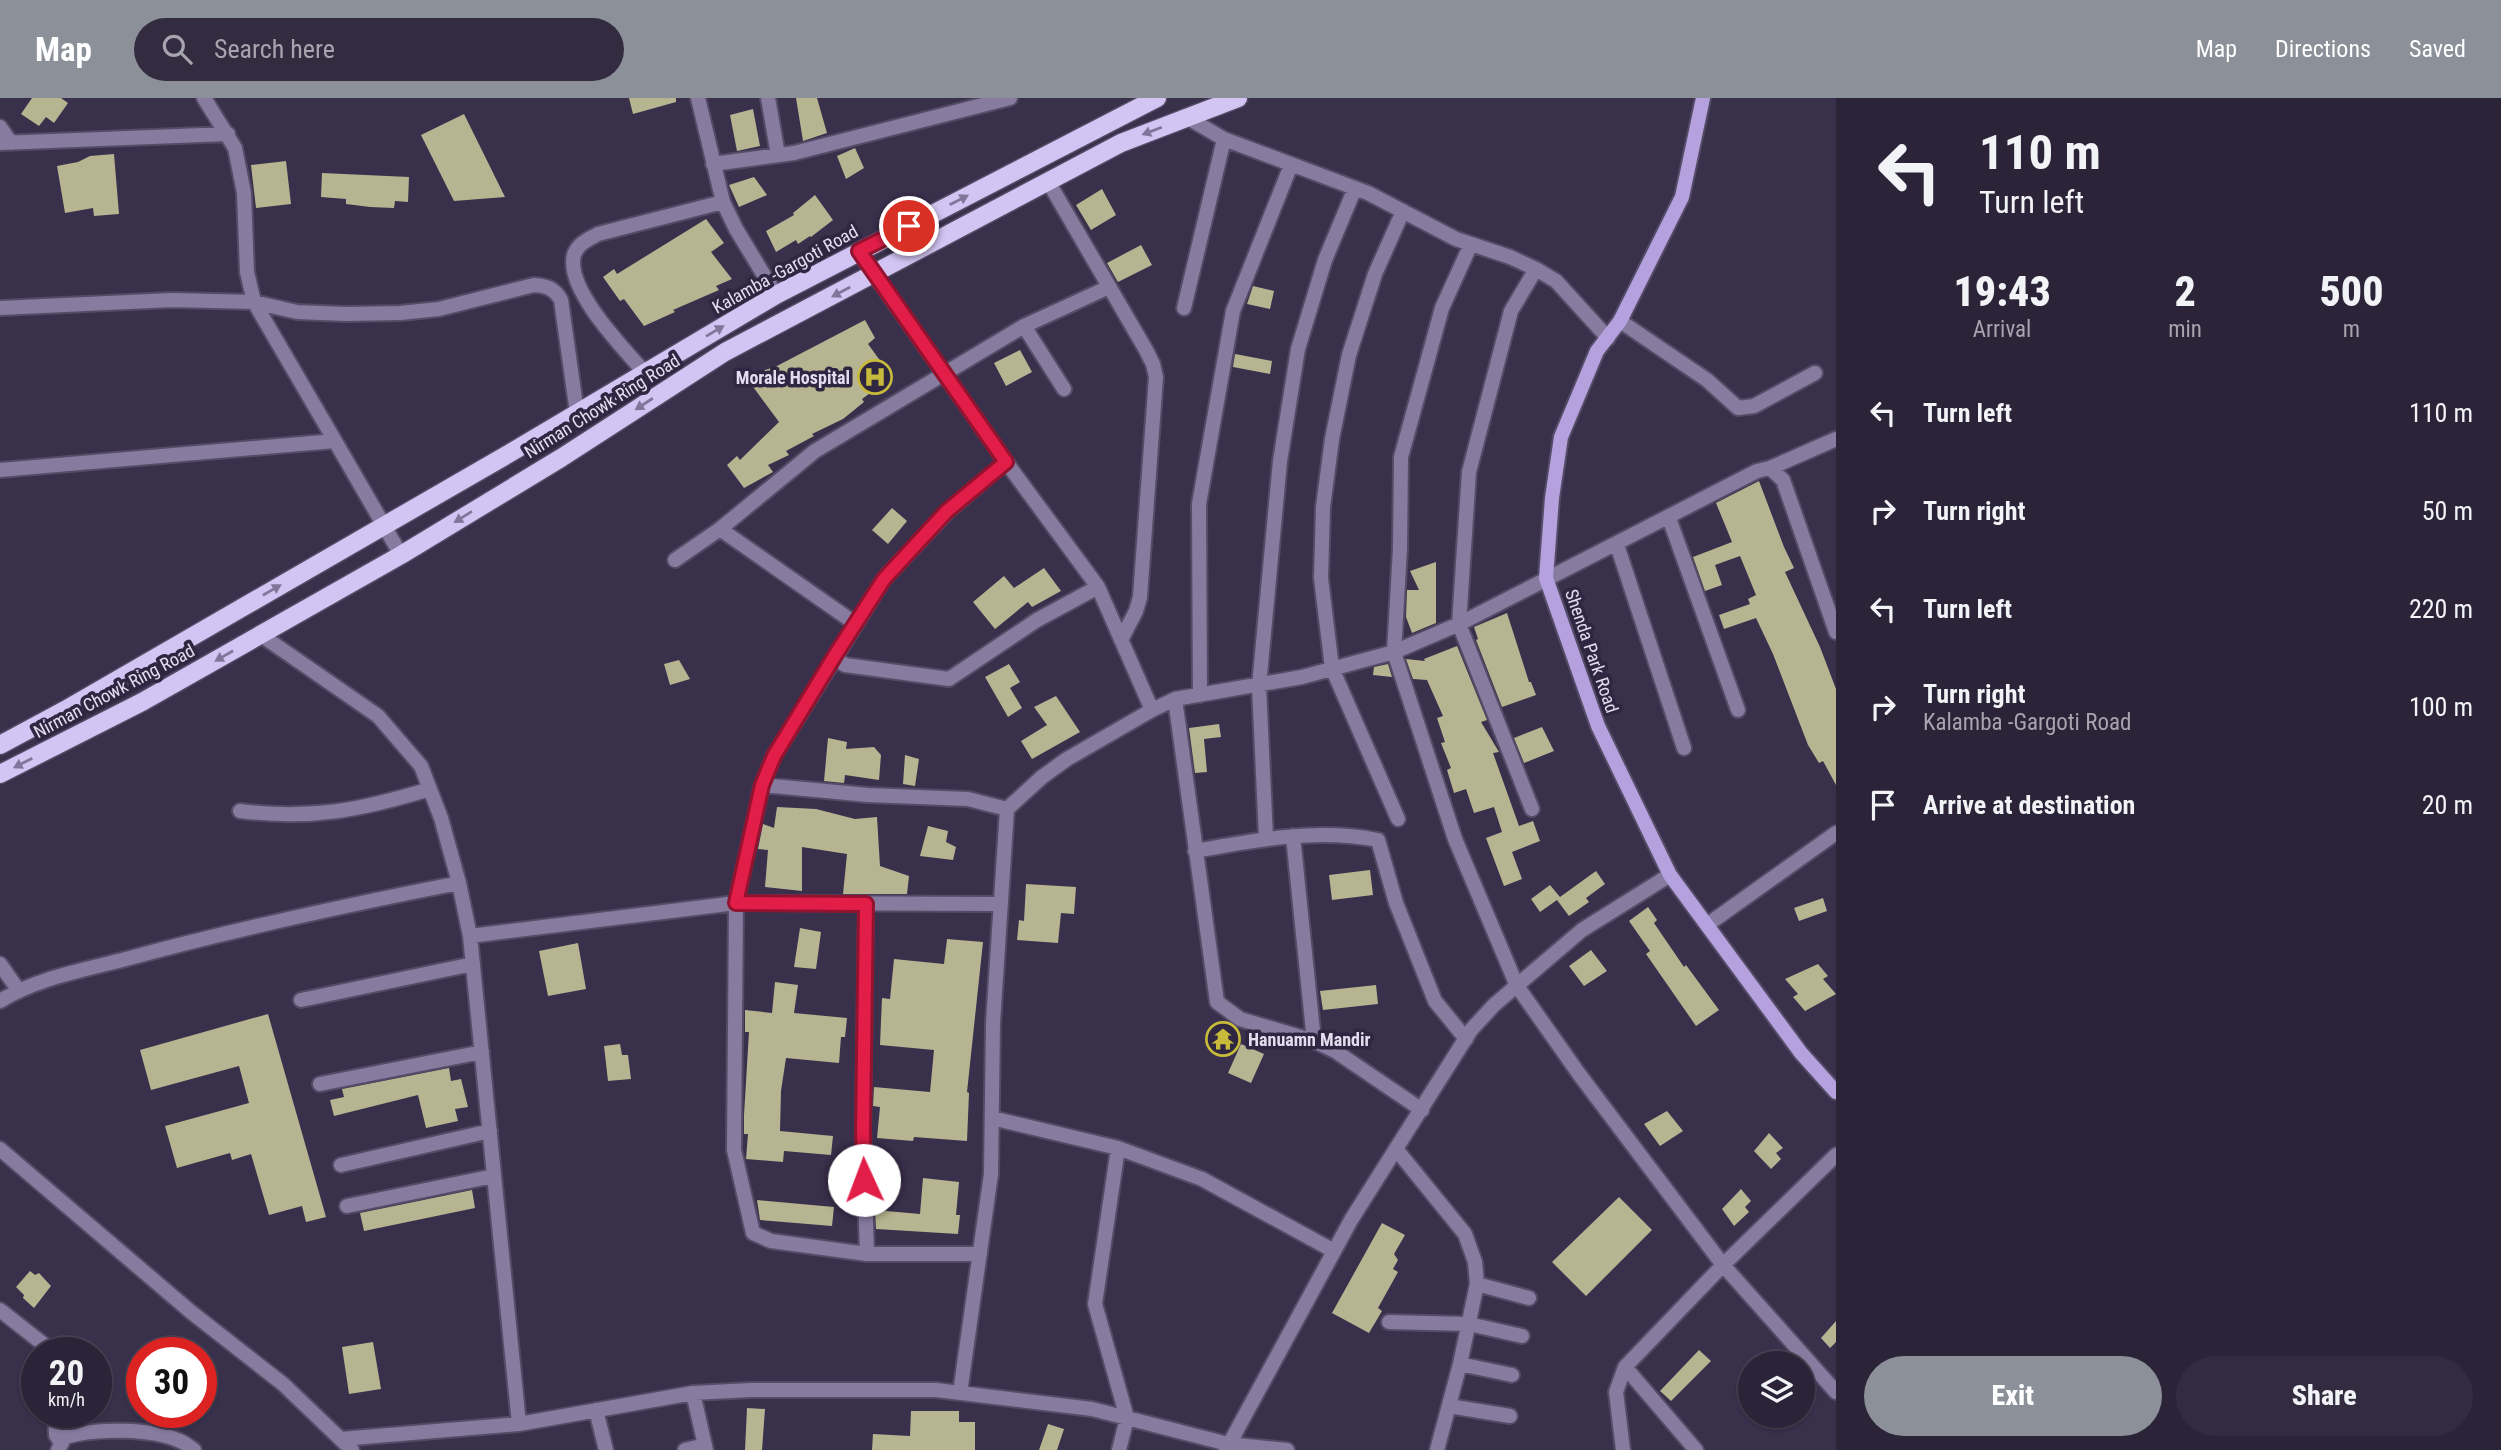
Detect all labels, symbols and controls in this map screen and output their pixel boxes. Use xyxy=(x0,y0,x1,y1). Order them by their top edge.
search box xyxy=(134,18,624,81)
text: Map xyxy=(35,30,92,69)
icon: search xyxy=(158,30,196,68)
text: Search here xyxy=(214,34,335,64)
text: Map xyxy=(2196,35,2237,63)
text: Directions xyxy=(2275,35,2371,63)
text: Saved xyxy=(2409,35,2466,63)
text: 110 m xyxy=(1979,124,2101,181)
one-way arrow xyxy=(1141,126,1162,137)
icon: left xyxy=(1864,126,1955,217)
text: Turn left xyxy=(1979,183,2084,221)
one-way arrow xyxy=(949,195,969,206)
pin xyxy=(879,196,939,256)
icon: arrive xyxy=(890,207,928,245)
street label: Kalamba -Gargoti Road xyxy=(709,220,861,318)
text: 19:43 xyxy=(1953,267,2051,316)
text: 2 xyxy=(2174,267,2196,316)
text: 500 xyxy=(2319,267,2384,316)
one-way arrow xyxy=(831,286,851,297)
text: Arrival xyxy=(1973,316,2031,343)
text: min xyxy=(2168,316,2202,343)
text: m xyxy=(2343,316,2360,343)
one-way arrow xyxy=(706,325,725,337)
street label: Nirman Chowk Ring Road xyxy=(520,350,684,462)
hospital icon: Morale Hospital xyxy=(856,358,894,396)
place label: Morale Hospital xyxy=(736,367,850,388)
icon: left xyxy=(1864,394,1902,432)
one-way arrow xyxy=(634,398,653,411)
text: Turn left xyxy=(1923,398,2012,428)
text: 110 m xyxy=(2409,398,2473,428)
icon: right xyxy=(1864,492,1902,530)
text: Turn right xyxy=(1923,496,2025,526)
text: 50 m xyxy=(2422,496,2473,526)
one-way arrow xyxy=(454,511,473,524)
one-way arrow xyxy=(262,583,281,596)
street label: Shenda Park Road xyxy=(1561,586,1623,716)
icon: left xyxy=(1864,590,1902,628)
text: Turn left xyxy=(1923,594,2012,624)
text: 220 m xyxy=(2409,594,2473,624)
street label: Nirman Chowk Ring Road xyxy=(30,640,198,742)
one-way arrow xyxy=(214,650,234,662)
text: Turn right xyxy=(1923,679,2025,709)
icon: right xyxy=(1864,688,1902,726)
text: 100 m xyxy=(2409,692,2473,722)
text: Kalamba -Gargoti Road xyxy=(1923,709,2131,736)
one-way arrow xyxy=(13,757,33,768)
icon: arrive xyxy=(1864,786,1902,824)
text: Arrive at destination xyxy=(1923,790,2135,820)
text: 20 m xyxy=(2422,790,2473,820)
temple icon: Hanuamn Mandir xyxy=(1204,1020,1242,1058)
place label: Hanuamn Mandir xyxy=(1248,1029,1371,1050)
position arrow xyxy=(827,1143,901,1217)
speed limit sign: 30 xyxy=(126,1337,217,1428)
map controls xyxy=(1738,1351,1815,1428)
button: layers xyxy=(1738,1351,1815,1428)
text: 20 xyxy=(49,1353,84,1394)
button: Exit xyxy=(1864,1356,2162,1436)
button: Share xyxy=(2176,1356,2473,1436)
text: km/h xyxy=(48,1389,85,1410)

